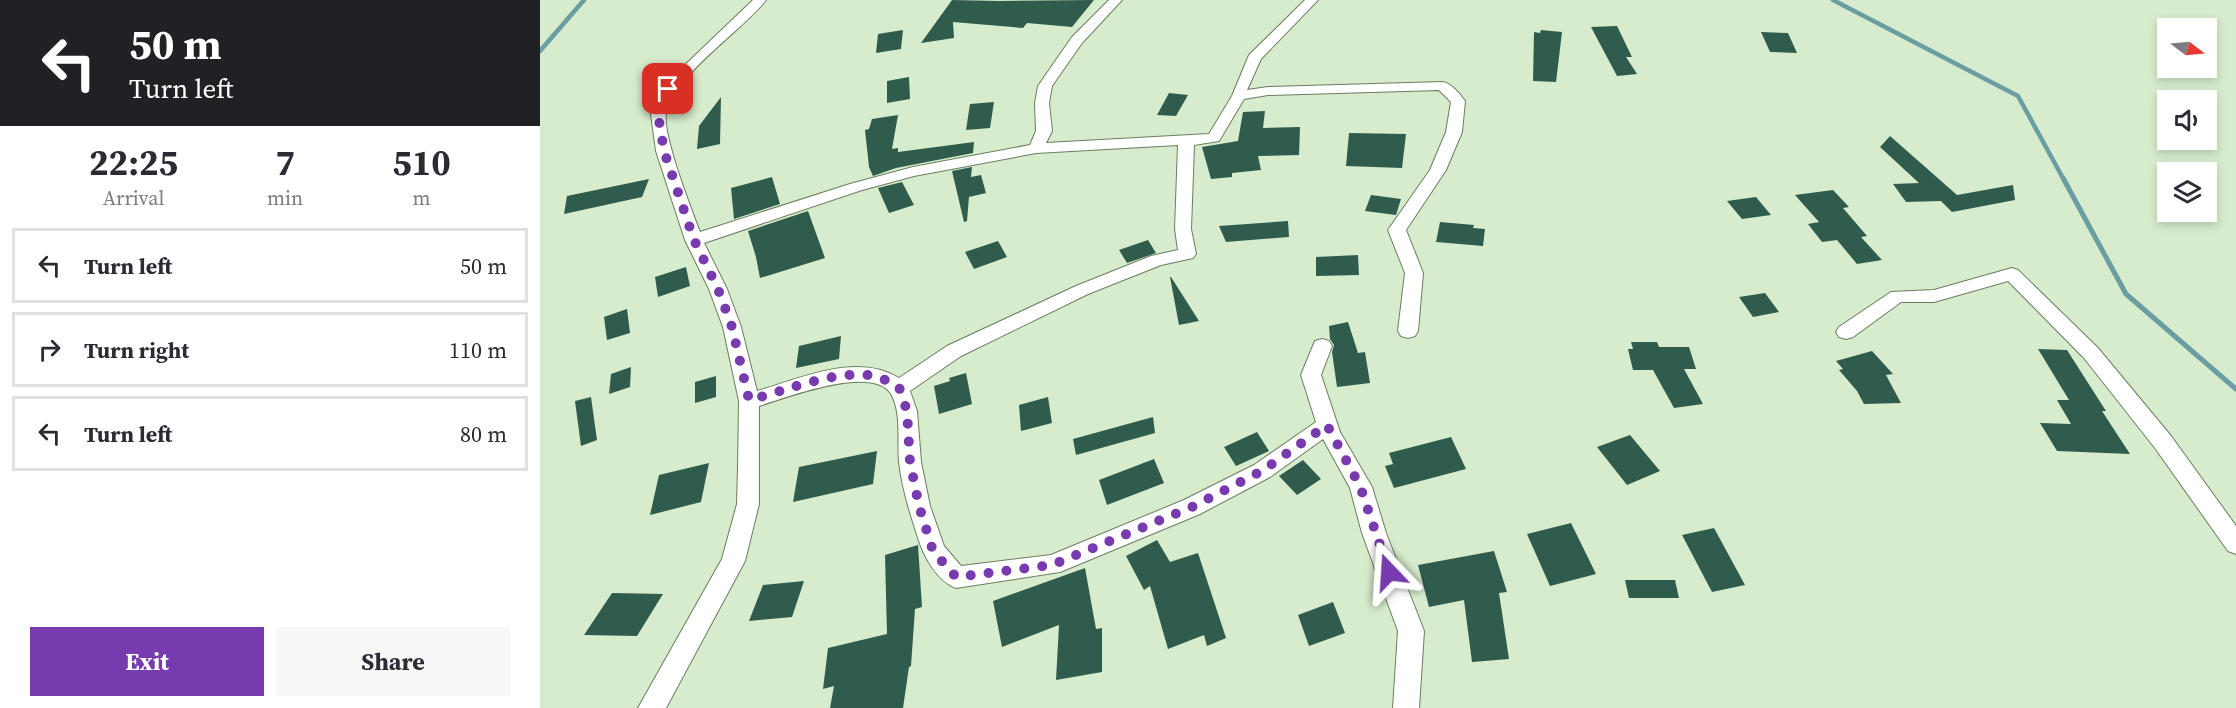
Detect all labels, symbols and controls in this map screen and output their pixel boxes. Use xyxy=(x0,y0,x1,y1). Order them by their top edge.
text: 50 m xyxy=(129,15,222,73)
north arrow xyxy=(2157,18,2217,78)
map controls xyxy=(2157,18,2217,222)
icon: left xyxy=(30,24,108,102)
pin xyxy=(642,63,693,114)
text: Turn left xyxy=(129,70,233,107)
icon: arrive xyxy=(651,72,684,105)
button: sound xyxy=(2157,90,2217,150)
text: 22:25 xyxy=(89,138,178,187)
text: 7 xyxy=(275,138,295,187)
text: 510 xyxy=(392,138,451,187)
button: layers xyxy=(2157,162,2217,222)
text: Arrival xyxy=(103,184,164,212)
text: min xyxy=(267,184,303,212)
text: m xyxy=(413,184,431,212)
icon: left xyxy=(33,249,66,282)
text: Turn left xyxy=(84,251,172,281)
text: 50 m xyxy=(460,251,507,281)
icon: right xyxy=(33,333,66,366)
text: Turn right xyxy=(84,335,189,365)
text: 110 m xyxy=(449,335,507,365)
icon: left xyxy=(33,417,66,450)
text: Turn left xyxy=(84,419,172,449)
text: 80 m xyxy=(460,419,507,449)
position arrow xyxy=(1357,540,1421,604)
button: Exit xyxy=(30,627,264,696)
button: Share xyxy=(276,627,510,696)

